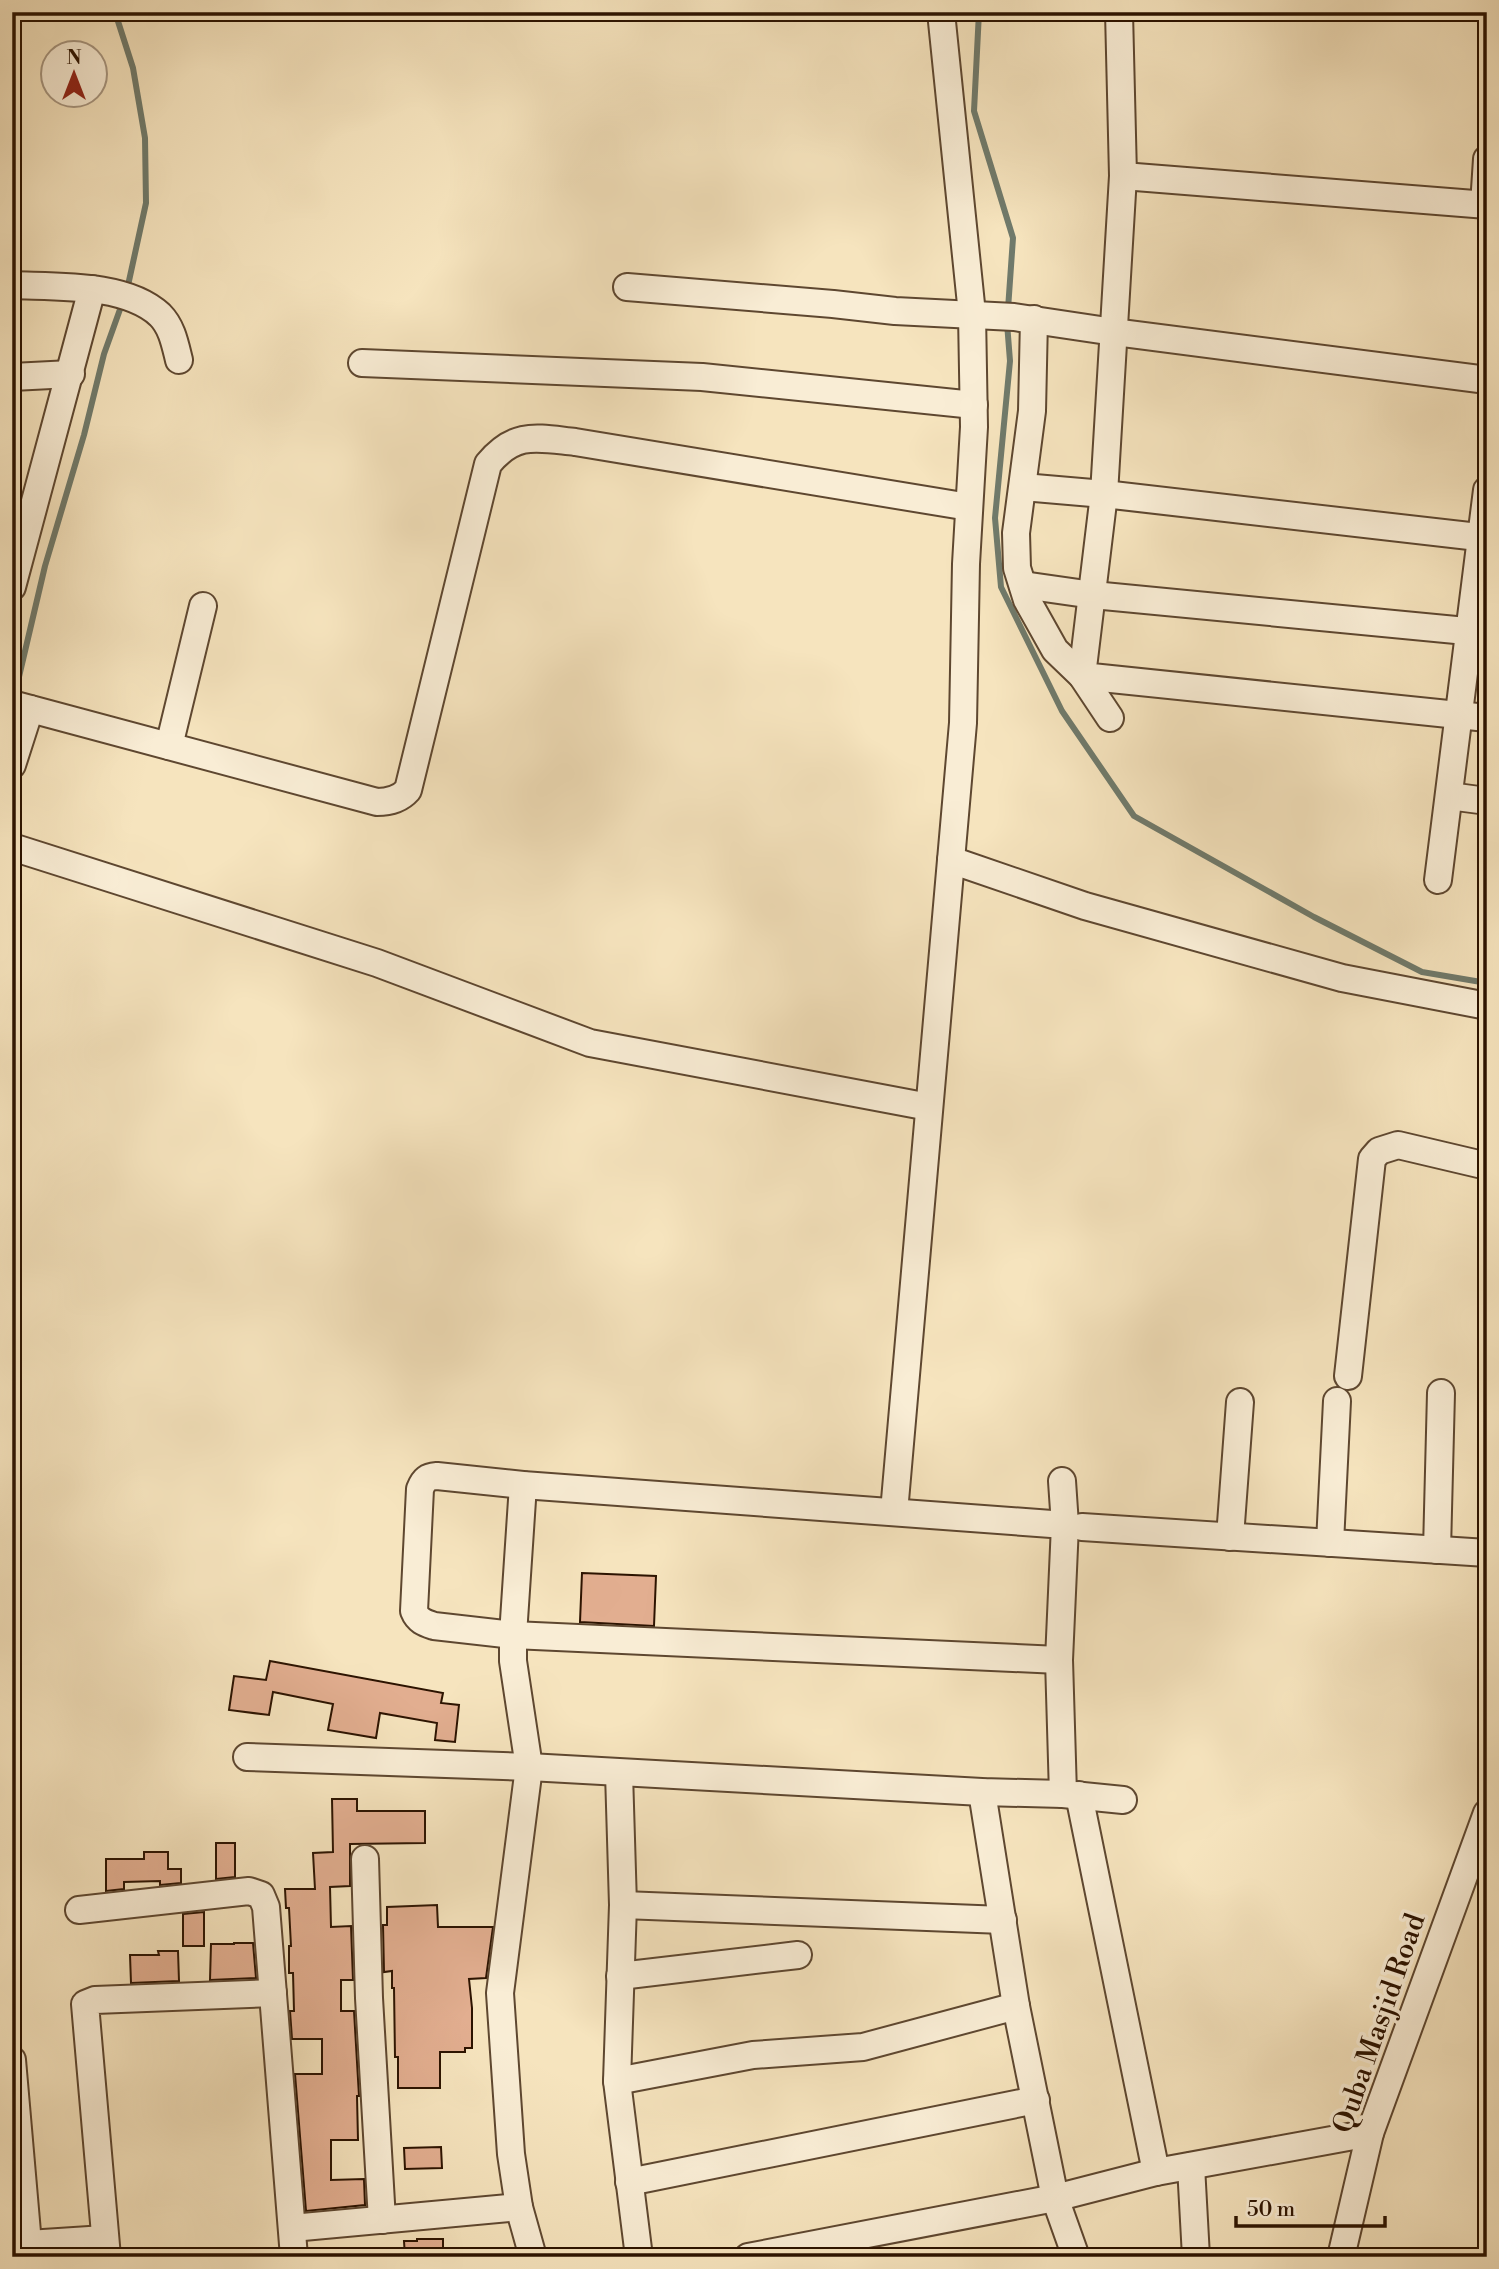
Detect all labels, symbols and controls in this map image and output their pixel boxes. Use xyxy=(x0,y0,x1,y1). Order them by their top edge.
north arrow xyxy=(38,38,108,108)
text: N xyxy=(66,46,82,70)
street label: Quba Masjid Road xyxy=(1325,1909,1433,2138)
scale bar xyxy=(1236,2185,1385,2229)
text: 50 m xyxy=(1247,2197,1295,2223)

